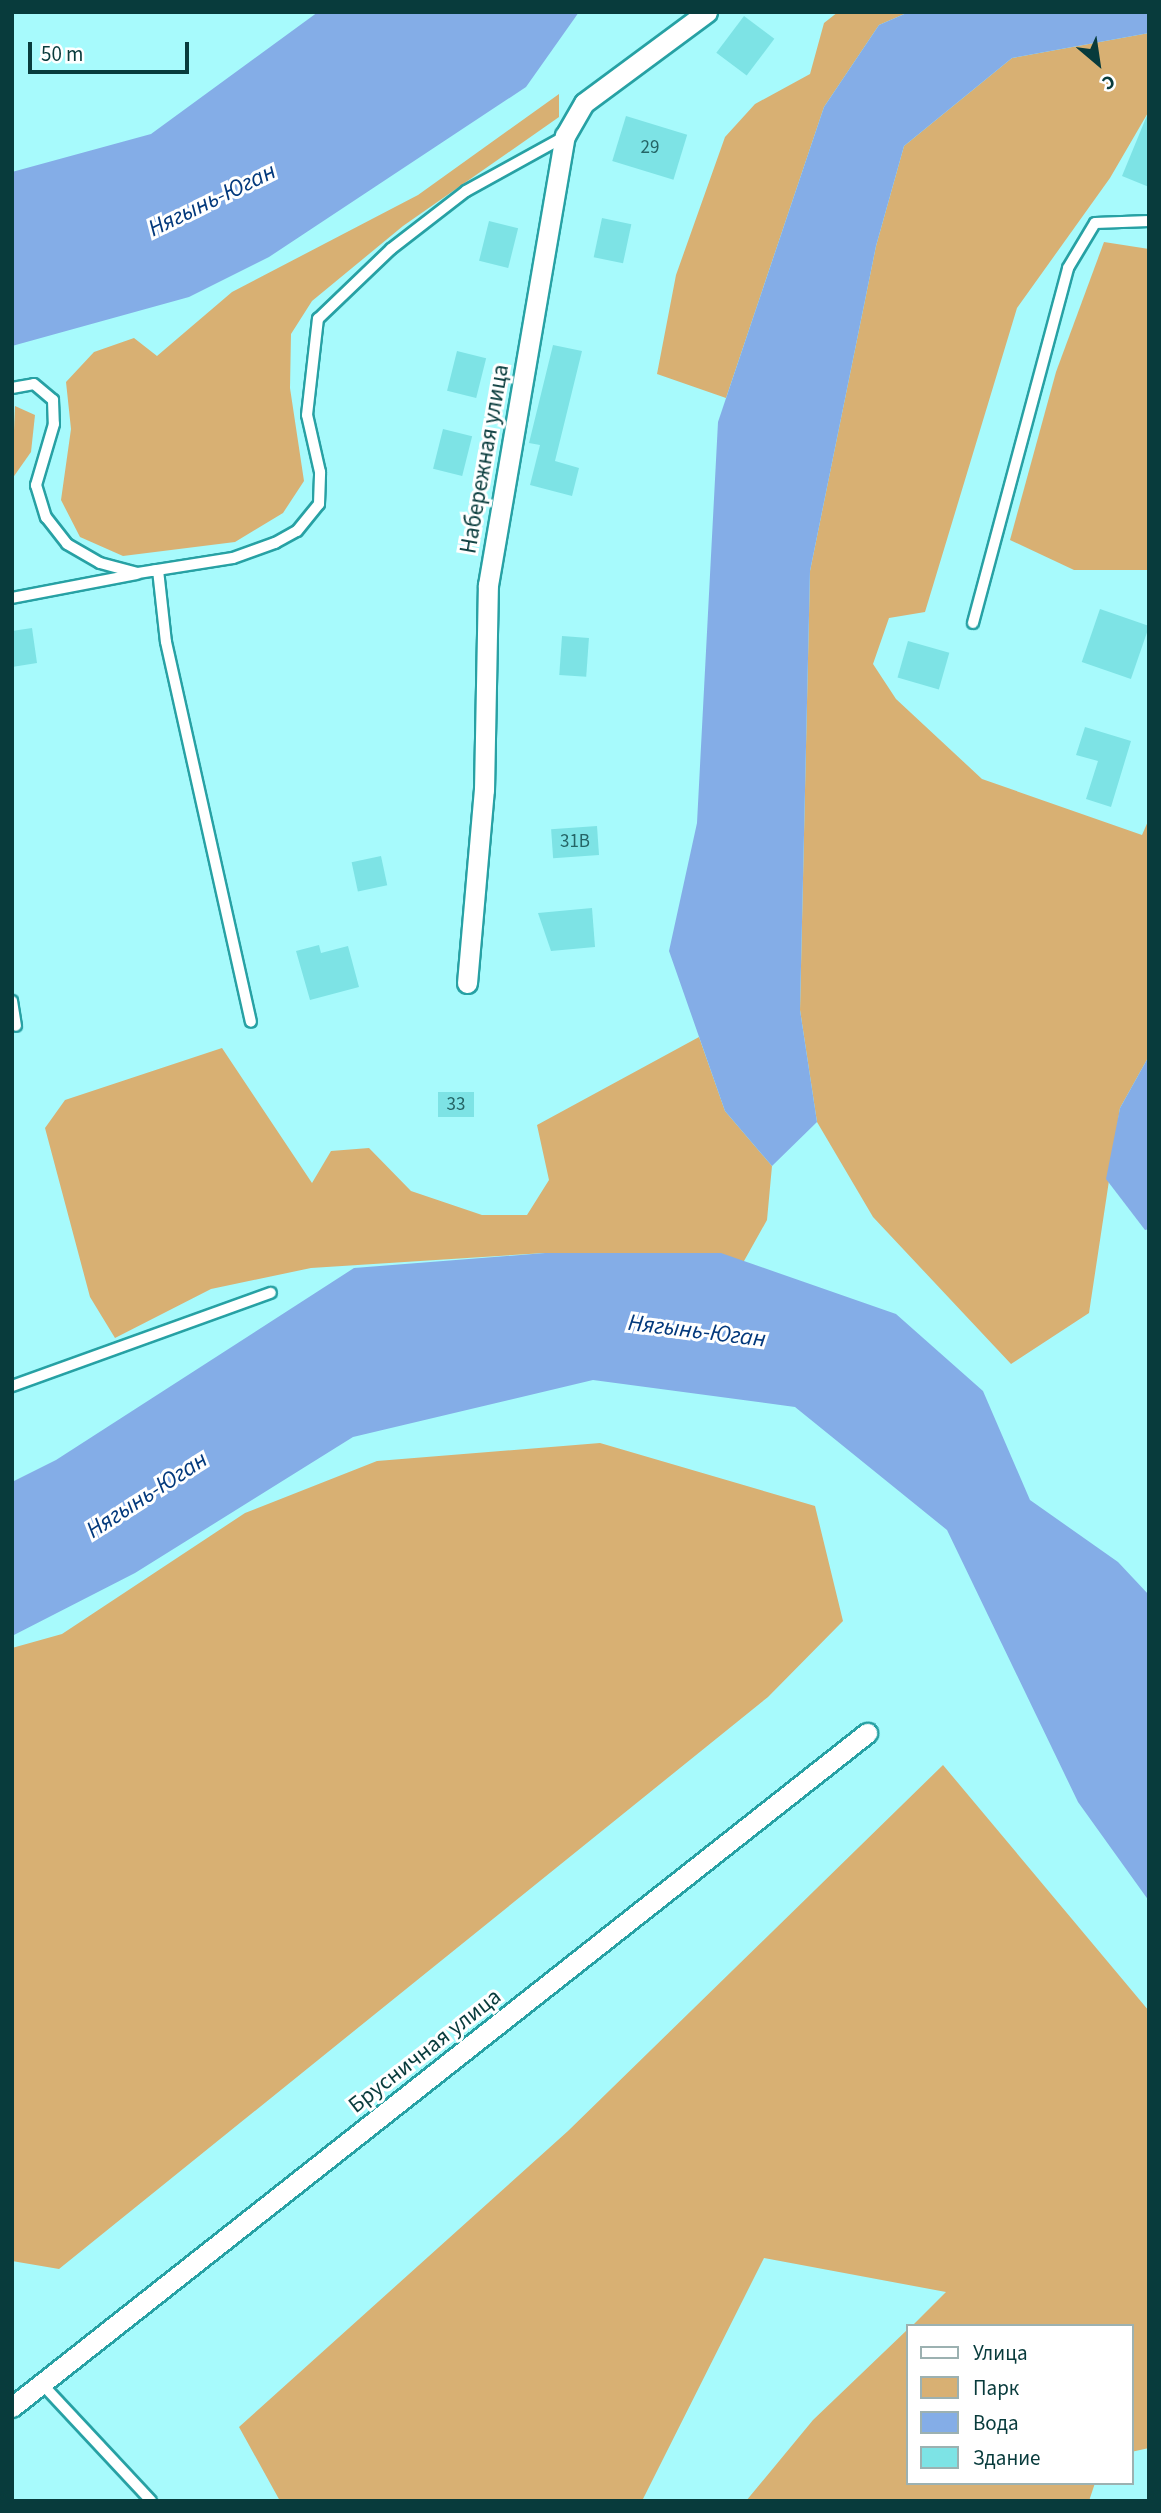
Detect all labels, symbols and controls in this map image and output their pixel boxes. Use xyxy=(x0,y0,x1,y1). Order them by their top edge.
scale bar xyxy=(32,28,192,72)
north arrow xyxy=(1063,28,1133,98)
text: 50 m xyxy=(41,39,83,69)
text: С xyxy=(1097,67,1120,96)
house number: 29 xyxy=(641,137,659,159)
water label: Нягынь-Юган xyxy=(143,157,281,243)
street label: Набережная улица xyxy=(455,362,515,556)
house number: 31В xyxy=(560,831,590,853)
house number: 33 xyxy=(447,1094,465,1116)
water label: Нягынь-Юган xyxy=(626,1308,768,1354)
water label: Нягынь-Юган xyxy=(81,1445,213,1545)
street label: Брусничная улица xyxy=(343,1983,507,2119)
legend xyxy=(906,2324,1133,2485)
text: Улица xyxy=(973,2338,1028,2368)
text: Парк xyxy=(973,2373,1019,2403)
text: Вода xyxy=(973,2408,1019,2438)
text: Здание xyxy=(973,2443,1041,2473)

